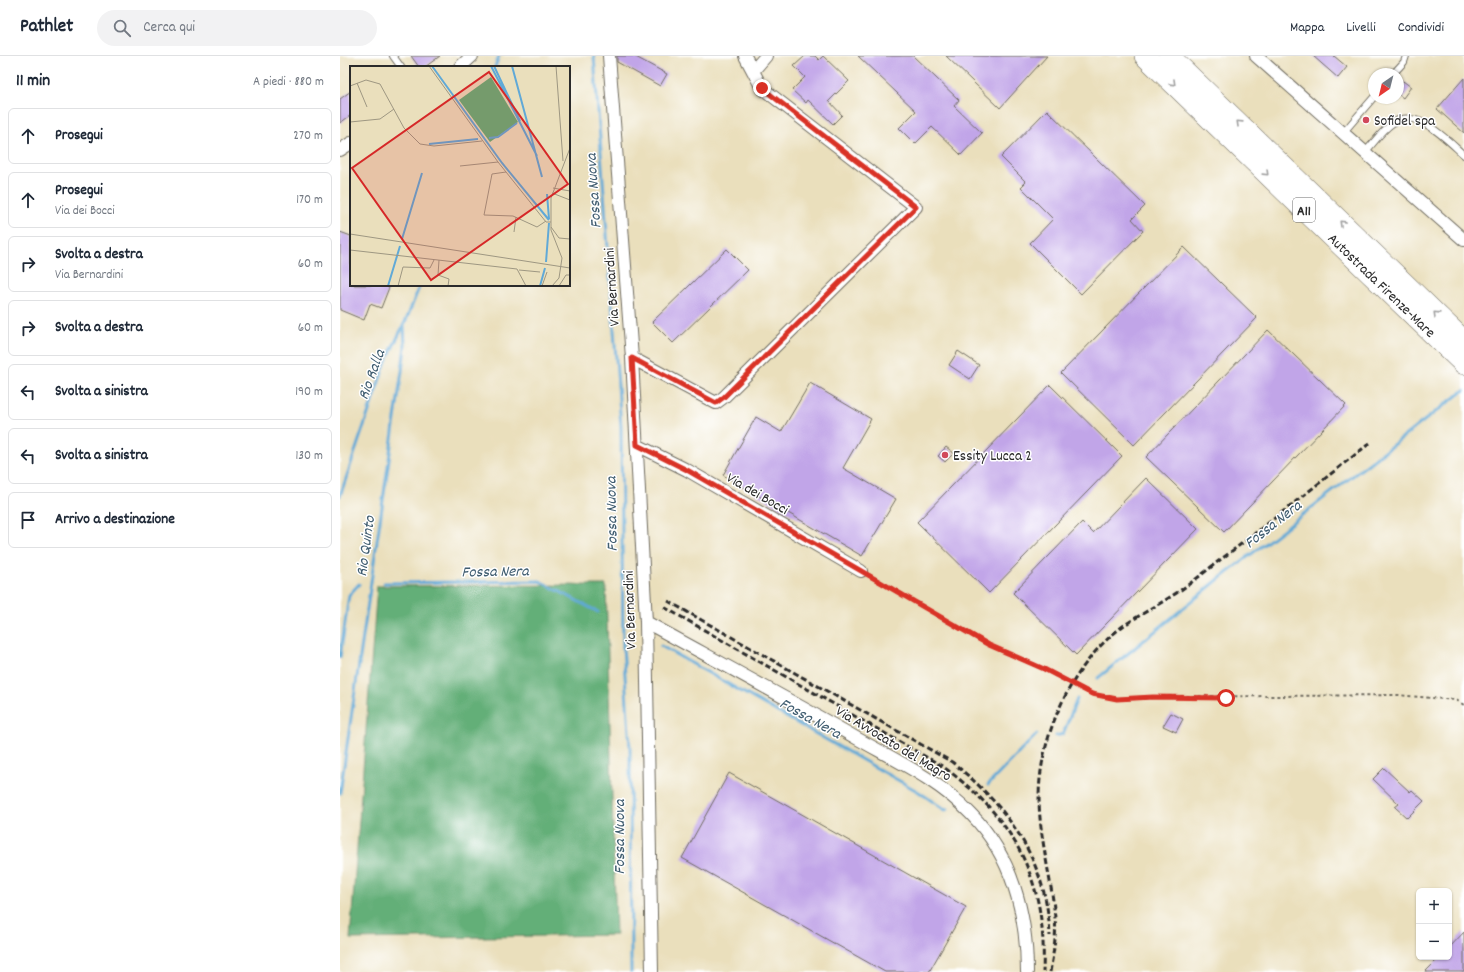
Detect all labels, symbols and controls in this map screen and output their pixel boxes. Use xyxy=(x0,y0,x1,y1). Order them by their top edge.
search box xyxy=(97,10,377,46)
text: Pathlet xyxy=(20,14,73,41)
icon: search xyxy=(111,17,133,39)
text: Cerca qui xyxy=(143,17,195,39)
text: Mappa xyxy=(1290,18,1324,38)
text: Livelli xyxy=(1346,18,1376,38)
text: Condividi xyxy=(1398,18,1444,38)
inset map xyxy=(350,66,570,286)
north arrow xyxy=(1368,68,1404,104)
text: 11 min xyxy=(16,70,50,94)
text: A piedi · 880 m xyxy=(253,73,324,92)
one-way arrow xyxy=(1168,78,1176,86)
route end xyxy=(753,79,771,97)
place label: Sofidel spa xyxy=(1374,111,1436,133)
marker: Sofidel spa xyxy=(1361,115,1371,125)
one-way arrow xyxy=(1236,120,1244,128)
icon: ahead xyxy=(17,125,39,147)
text: Prosegui xyxy=(55,125,103,147)
text: 270 m xyxy=(293,127,323,146)
water label: Fossa Nuova xyxy=(580,151,609,229)
one-way arrow xyxy=(1261,168,1269,176)
text: Prosegui xyxy=(55,180,103,202)
icon: ahead xyxy=(17,189,39,211)
text: 170 m xyxy=(296,191,323,210)
road number: A11 xyxy=(1293,198,1315,222)
text: Via dei Bocci xyxy=(55,202,115,221)
one-way arrow xyxy=(1339,220,1347,228)
street label: Autostrada Firenze-Mare xyxy=(1322,229,1440,344)
text: Svolta a destra xyxy=(55,244,143,266)
street label: Via Bernardini xyxy=(599,247,627,327)
icon: right xyxy=(17,253,39,275)
text: 60 m xyxy=(298,255,323,274)
text: Via Bernardini xyxy=(55,266,123,285)
one-way arrow xyxy=(1433,311,1441,318)
icon: right xyxy=(17,317,39,339)
text: Svolta a destra xyxy=(55,317,143,339)
text: 60 m xyxy=(298,319,323,338)
water label: Rio Ralla xyxy=(353,345,393,403)
icon: left xyxy=(17,381,39,403)
text: Svolta a sinistra xyxy=(55,381,148,403)
text: 190 m xyxy=(295,383,323,402)
icon: left xyxy=(17,445,39,467)
text: Svolta a sinistra xyxy=(55,445,148,467)
place label: Essity Lucca 2 xyxy=(953,446,1032,468)
text: 130 m xyxy=(295,447,323,466)
marker: Essity Lucca 2 xyxy=(940,450,950,460)
street label: Via dei Bocci xyxy=(722,468,793,522)
water label: Fossa Nuova xyxy=(600,475,625,552)
water label: Fossa Nera xyxy=(1240,494,1308,555)
icon: arrive xyxy=(17,509,39,531)
text: Arrivo a destinazione xyxy=(55,509,175,531)
water label: Rio Quinto xyxy=(351,514,382,578)
water label: Fossa Nera xyxy=(461,560,530,585)
street label: Via Bernardini xyxy=(619,570,643,650)
route start xyxy=(1217,689,1235,707)
water label: Fossa Nera xyxy=(775,693,846,746)
street label: Via Avvocato del Magro xyxy=(831,701,955,788)
water label: Fossa Nuova xyxy=(609,798,632,875)
map controls xyxy=(1416,888,1452,960)
button: + xyxy=(1416,888,1452,924)
button: − xyxy=(1416,924,1452,960)

